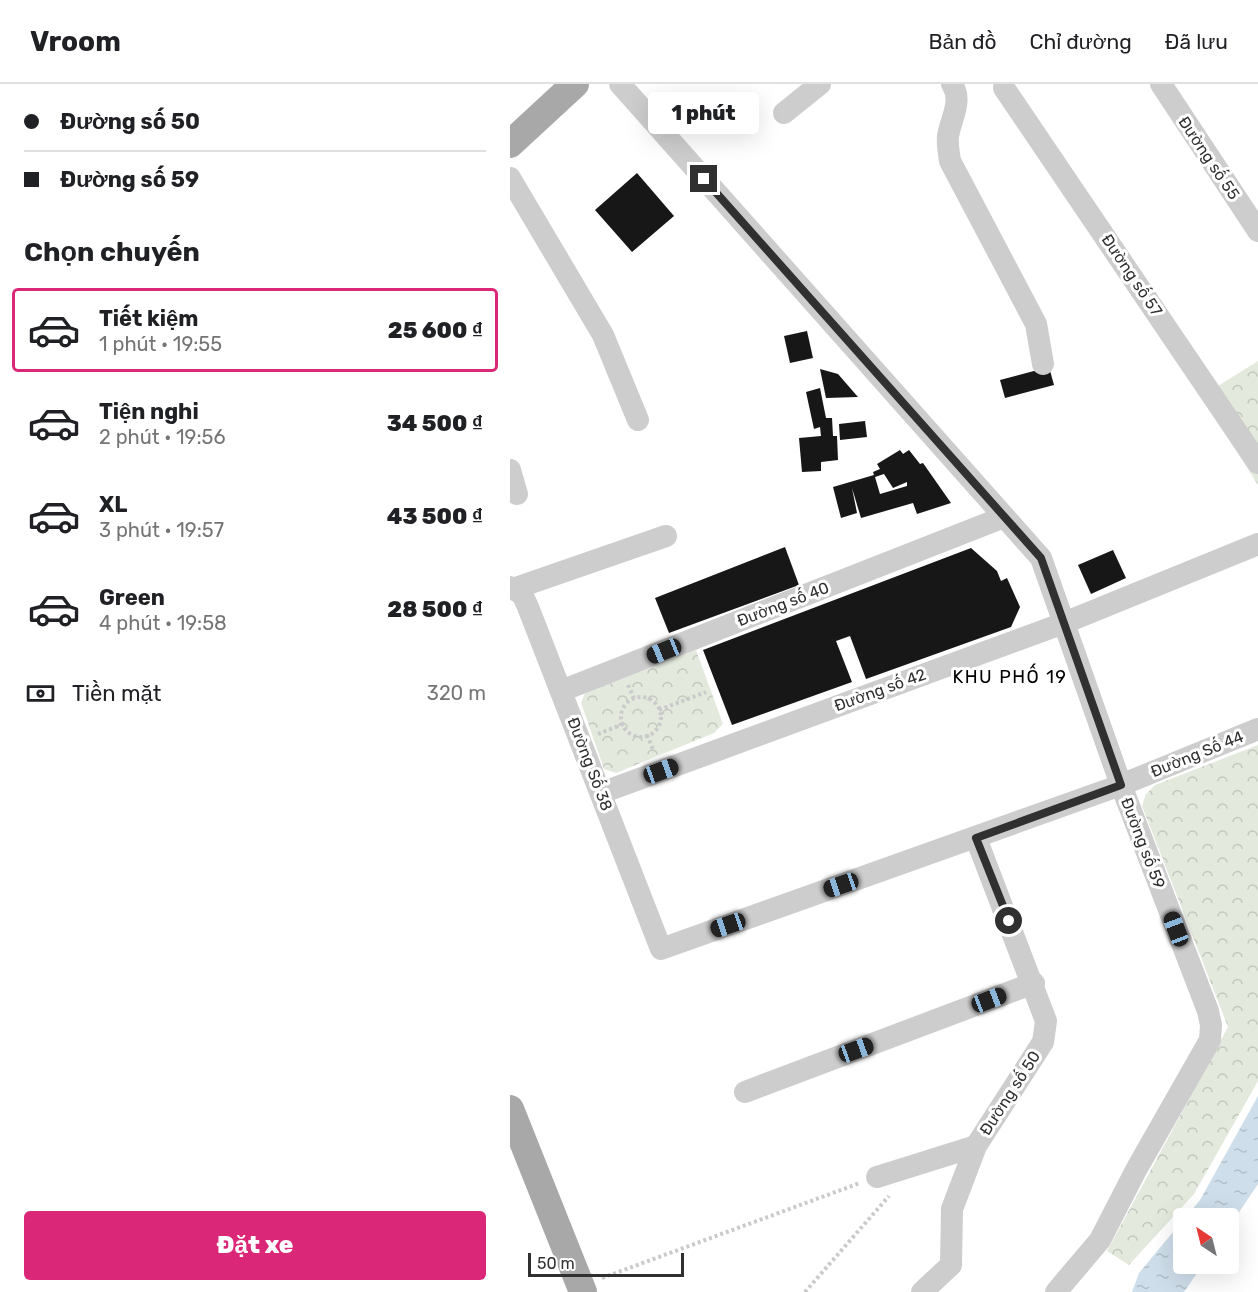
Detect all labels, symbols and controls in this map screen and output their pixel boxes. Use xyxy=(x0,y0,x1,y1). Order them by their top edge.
text: Vroom xyxy=(30,25,121,58)
text: Bản đồ xyxy=(928,29,997,54)
text: Chỉ đường xyxy=(1030,29,1132,54)
text: Đã lưu xyxy=(1165,29,1228,54)
callout: 1 phút xyxy=(648,92,760,134)
text: 1 phút xyxy=(672,101,735,125)
text: Đường số 50 xyxy=(60,108,200,135)
street label: Đường số 55 xyxy=(1174,112,1245,203)
route end xyxy=(690,165,717,192)
text: Đường số 59 xyxy=(60,166,199,193)
street label: Đường số 57 xyxy=(1098,230,1167,319)
text: Chọn chuyến xyxy=(24,236,200,268)
icon: car xyxy=(27,303,81,357)
text: Tiết kiệm xyxy=(99,305,199,332)
text: 25 600 ₫ xyxy=(388,317,483,344)
text: 1 phút · 19:55 xyxy=(99,332,222,356)
icon: car xyxy=(27,396,81,450)
text: Tiện nghi xyxy=(99,398,199,425)
text: 34 500 ₫ xyxy=(387,410,483,437)
text: 2 phút · 19:56 xyxy=(99,425,225,449)
icon: car xyxy=(27,489,81,543)
text: XL xyxy=(99,491,127,518)
text: 43 500 ₫ xyxy=(387,503,483,530)
text: 3 phút · 19:57 xyxy=(99,518,224,542)
street label: Đường số 40 xyxy=(734,576,832,630)
icon: car xyxy=(27,582,81,636)
text: Green xyxy=(99,584,165,611)
text: 28 500 ₫ xyxy=(387,596,483,623)
text: 4 phút · 19:58 xyxy=(99,611,227,635)
car xyxy=(644,636,684,666)
street label: Đường số 42 xyxy=(831,663,928,715)
district label: KHU PHỐ 19 xyxy=(952,663,1068,688)
icon: cash xyxy=(24,677,57,710)
text: Tiền mặt xyxy=(72,680,161,707)
text: 320 m xyxy=(427,681,486,705)
street label: Đường Số 38 xyxy=(564,714,618,813)
street label: Đường Số 44 xyxy=(1147,725,1246,781)
car xyxy=(641,756,681,786)
street label: Đường số 59 xyxy=(1117,794,1170,891)
car xyxy=(821,871,861,899)
route start xyxy=(995,907,1022,934)
car xyxy=(1161,909,1191,949)
car xyxy=(708,911,748,939)
car xyxy=(969,985,1009,1015)
car xyxy=(836,1035,876,1065)
street label: Đường số 50 xyxy=(975,1047,1044,1139)
north arrow xyxy=(1173,1208,1239,1274)
map controls xyxy=(1173,1208,1239,1274)
button: Đặt xe xyxy=(24,1211,486,1280)
scale bar xyxy=(528,1250,684,1278)
text: 50 m xyxy=(537,1254,575,1273)

